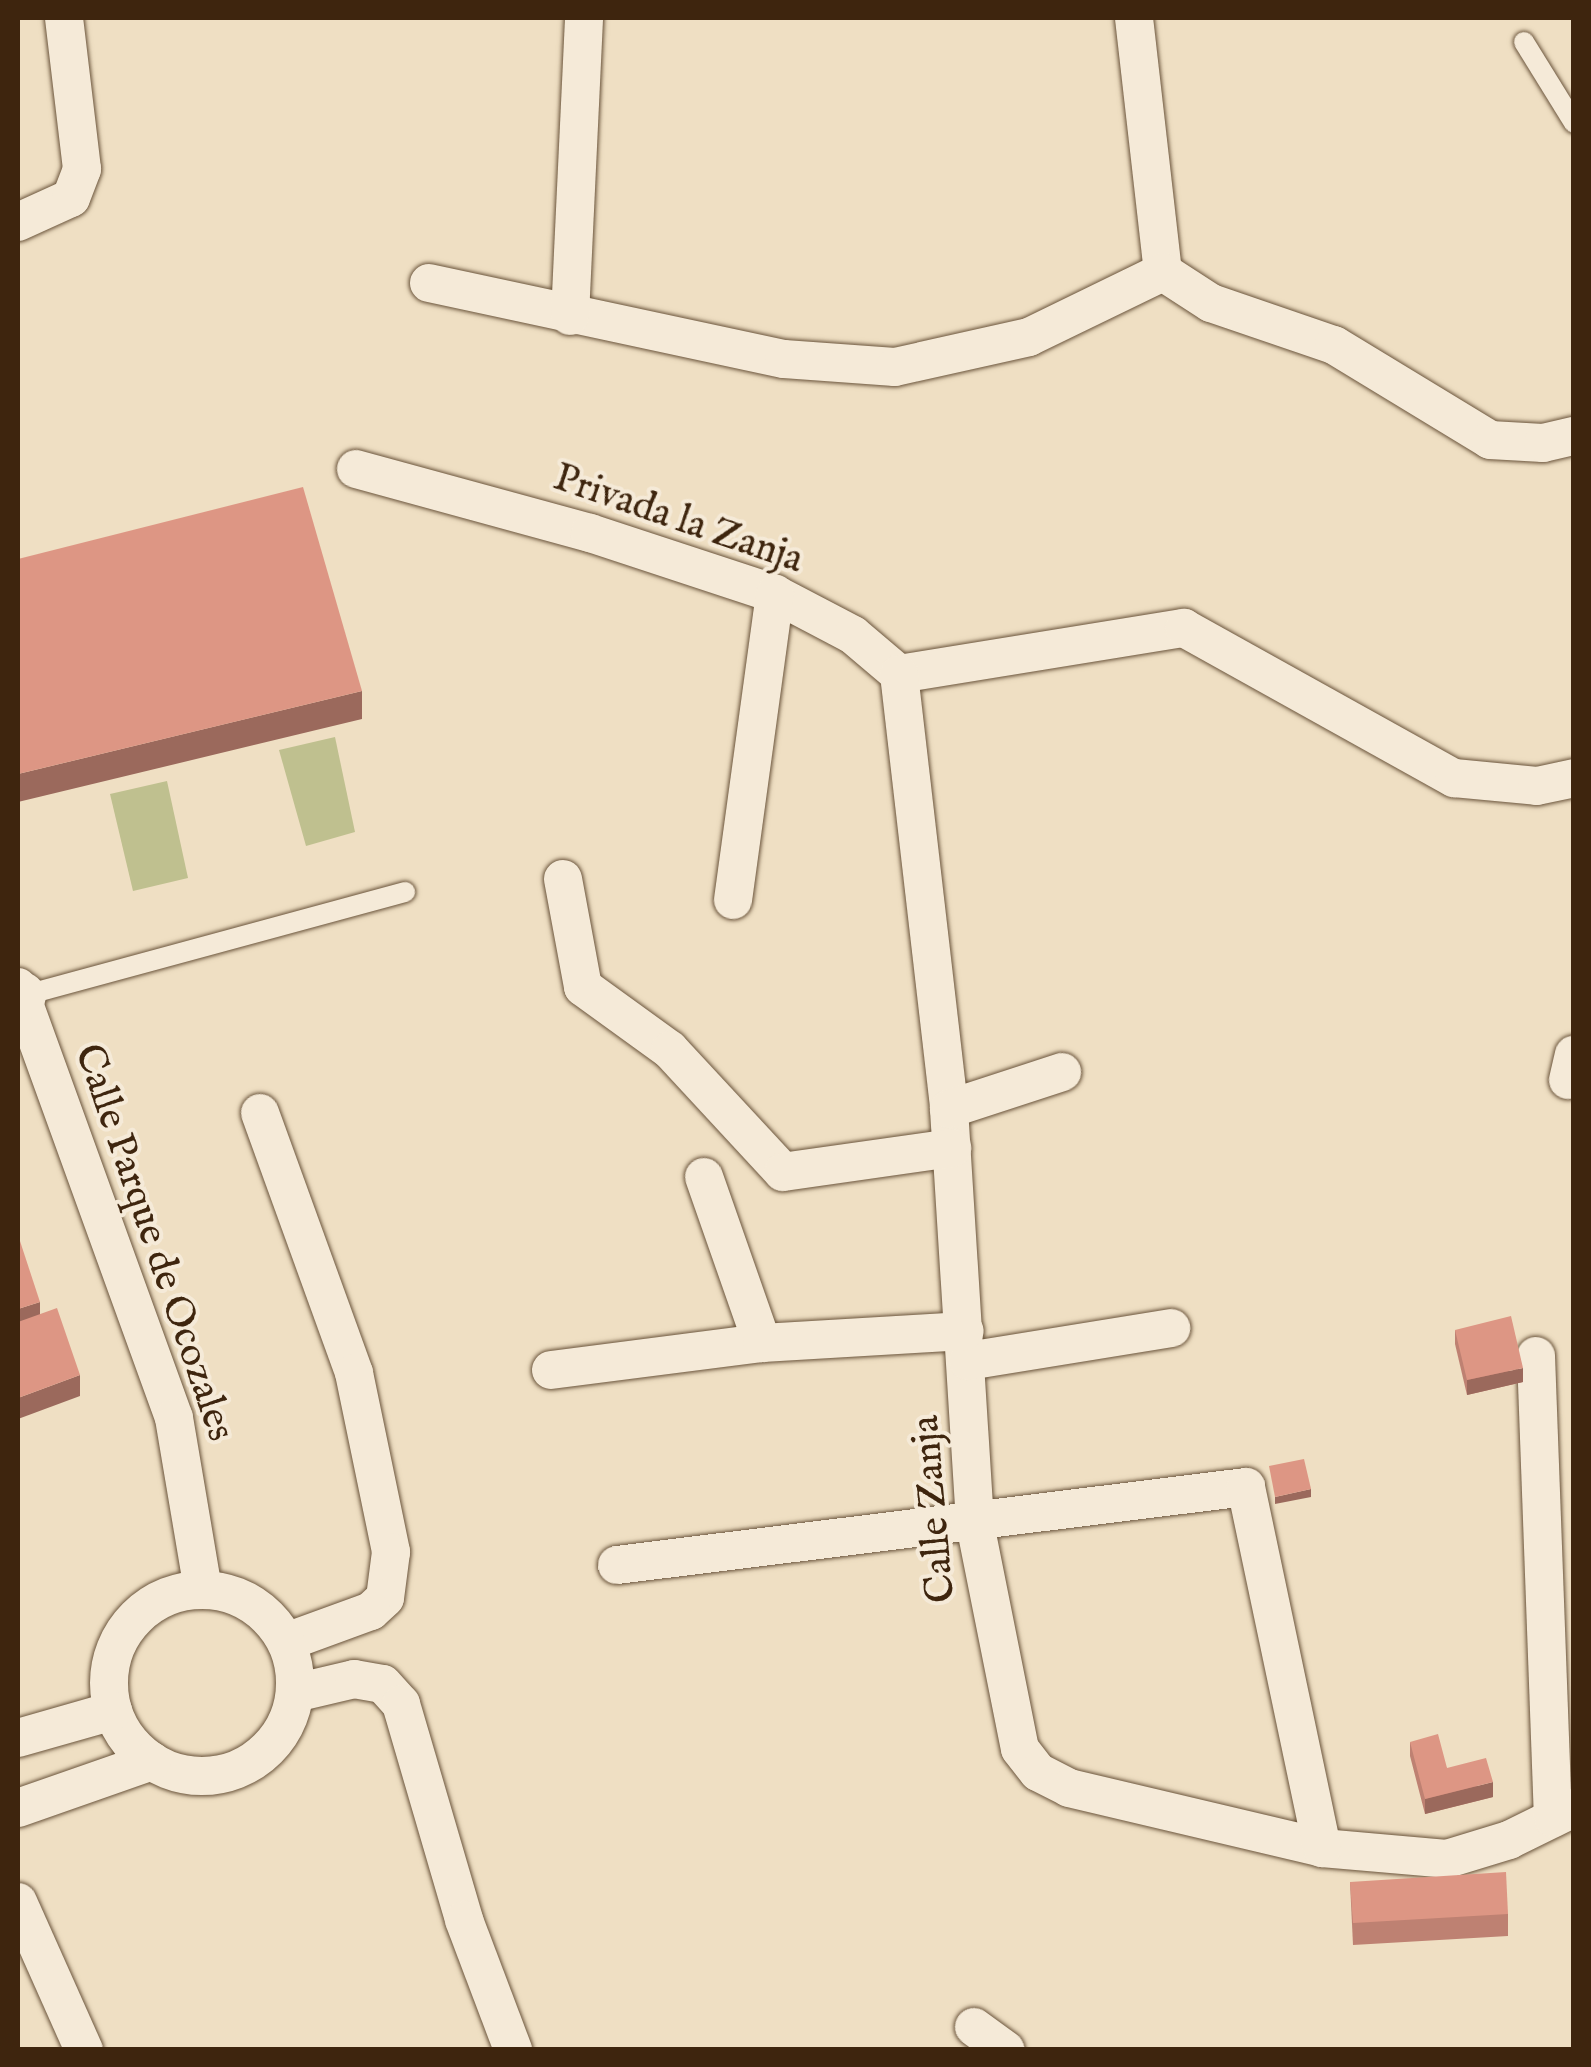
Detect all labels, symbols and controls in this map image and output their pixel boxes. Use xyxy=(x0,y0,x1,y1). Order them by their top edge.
street label: Privada la Zanja xyxy=(547,455,809,585)
street label: Calle Parque de Ocozales xyxy=(63,1038,243,1448)
street label: Calle Zanja xyxy=(903,1413,967,1605)

